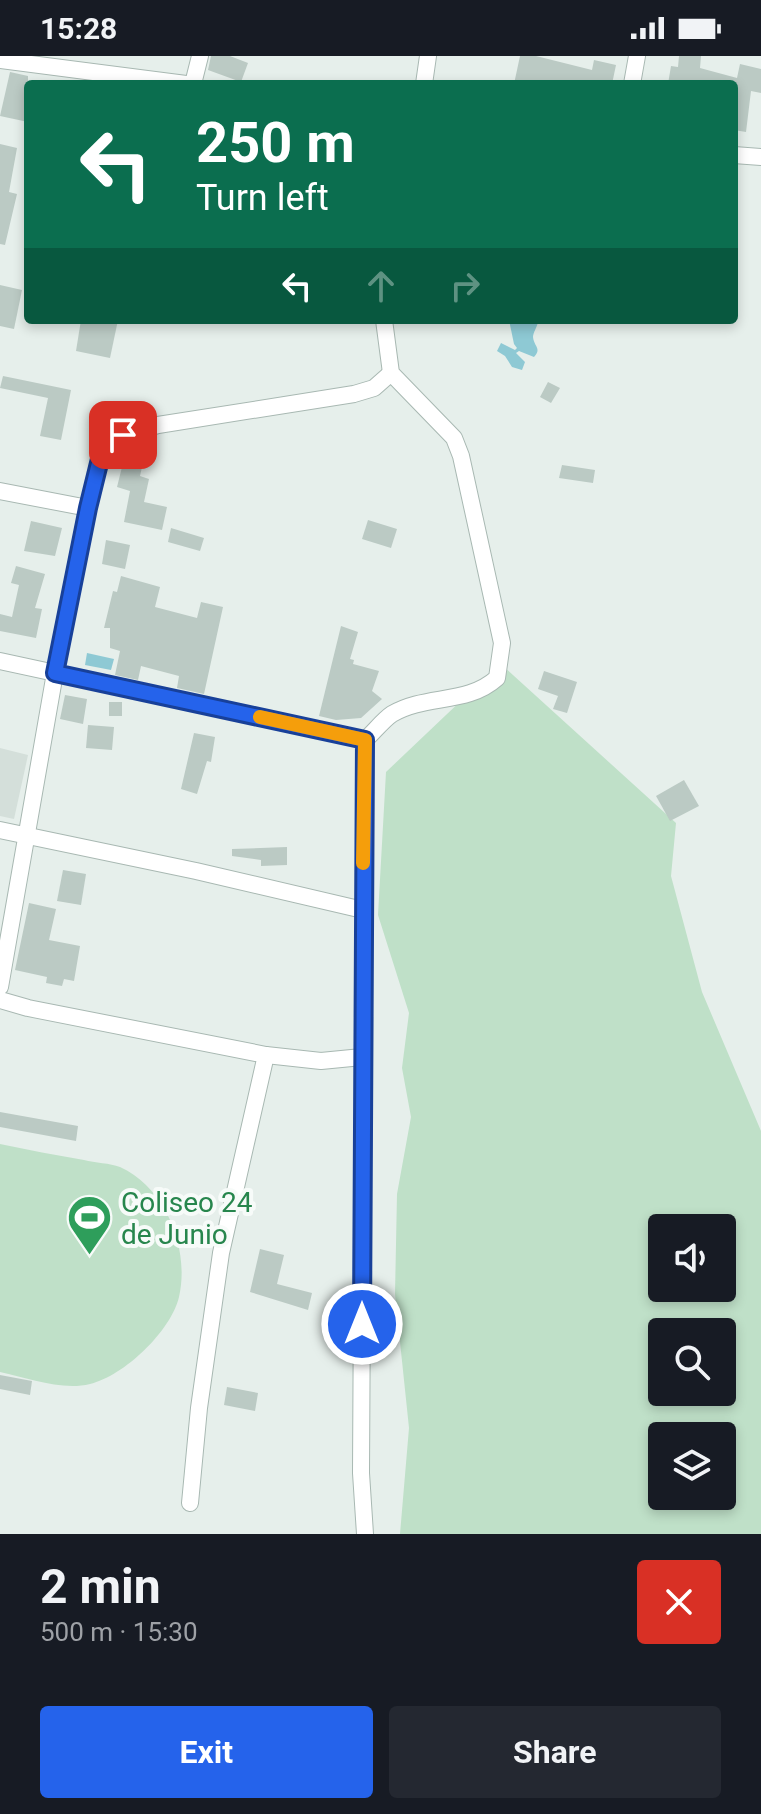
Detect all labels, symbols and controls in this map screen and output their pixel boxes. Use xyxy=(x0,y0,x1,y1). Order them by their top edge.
text: 15:28 xyxy=(40,11,117,46)
text: 250 m xyxy=(196,110,355,176)
icon: left xyxy=(64,112,168,216)
text: Turn left xyxy=(196,177,329,219)
icon: left xyxy=(275,264,319,308)
icon: ahead xyxy=(359,264,403,308)
icon: right xyxy=(443,264,487,308)
pin xyxy=(89,401,157,469)
icon: arrive xyxy=(101,413,145,457)
place label: Coliseo 24 de Junio xyxy=(121,1186,253,1251)
sports icon: Coliseo 24 de Junio xyxy=(66,1194,114,1257)
map controls xyxy=(648,1214,736,1510)
button: sound xyxy=(648,1214,736,1302)
position arrow xyxy=(320,1282,404,1366)
button: search xyxy=(648,1318,736,1406)
button: layers xyxy=(648,1422,736,1510)
text: 2 min xyxy=(40,1558,161,1615)
button: close xyxy=(637,1560,721,1644)
text: 500 m · 15:30 xyxy=(40,1617,198,1647)
button: Exit xyxy=(40,1706,373,1798)
button: Share xyxy=(389,1706,721,1798)

